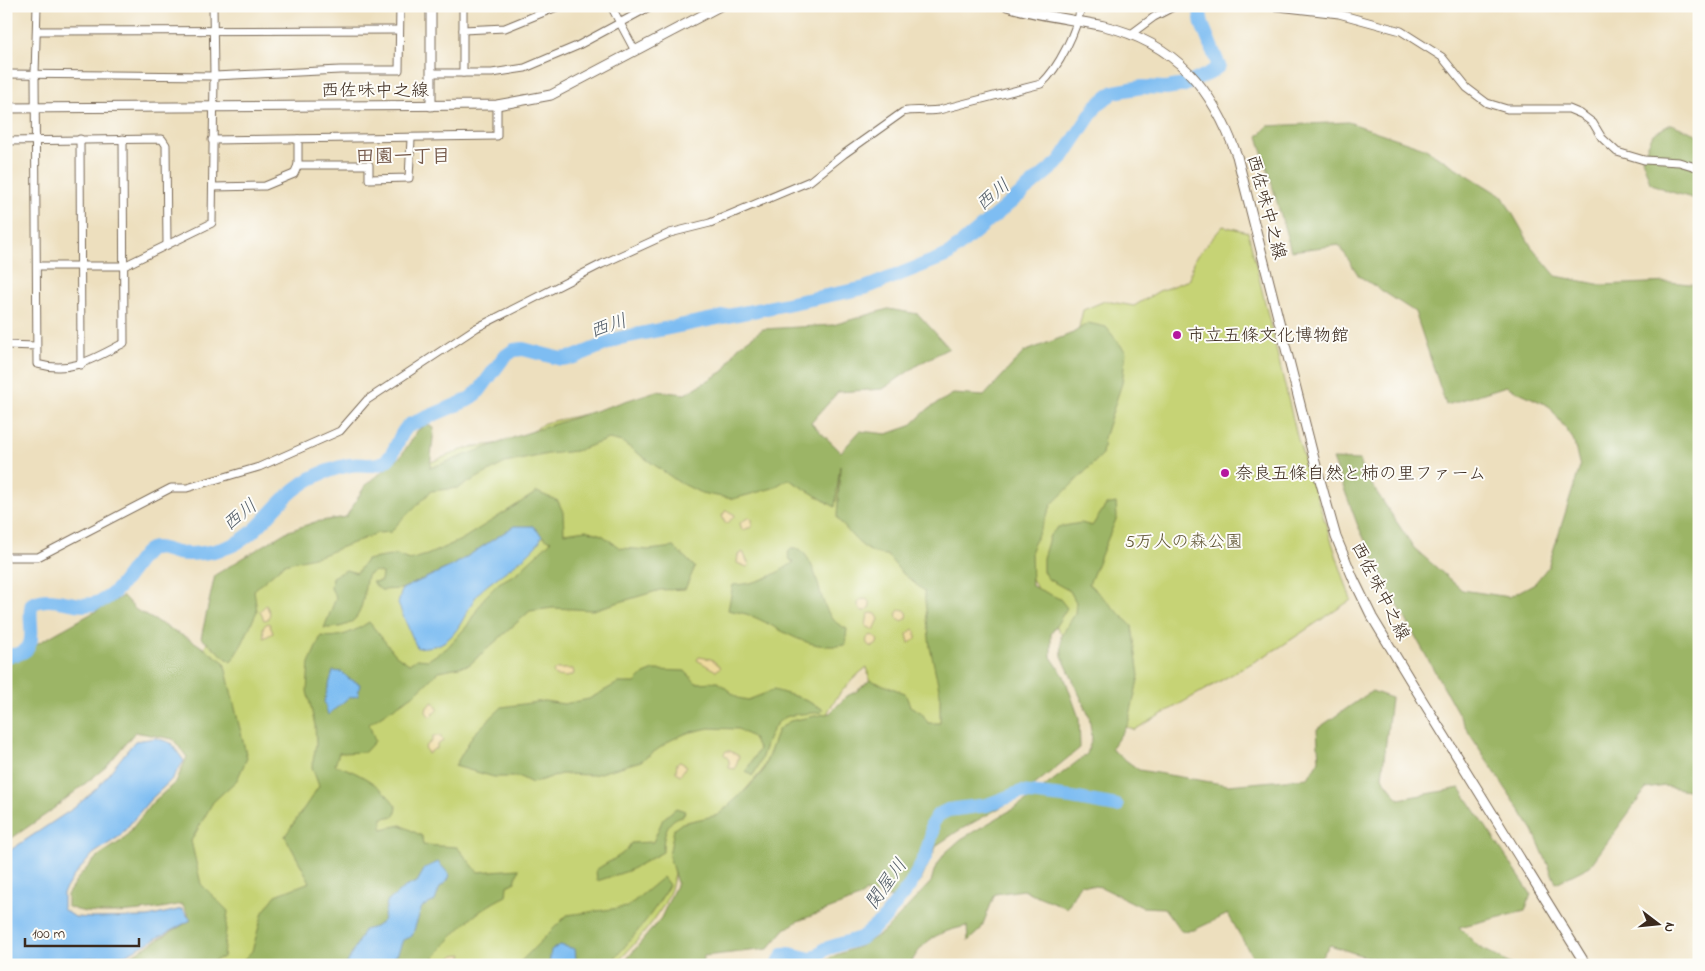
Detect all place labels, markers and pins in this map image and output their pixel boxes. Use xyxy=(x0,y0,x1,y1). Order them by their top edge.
place label: 市立五條文化博物館 xyxy=(1187,324,1349,350)
marker: 市立五條文化博物館 xyxy=(1171,329,1183,341)
place label: 奈良五條自然と柿の里ファーム xyxy=(1235,462,1486,488)
marker: 奈良五條自然と柿の里ファーム xyxy=(1219,467,1231,479)

